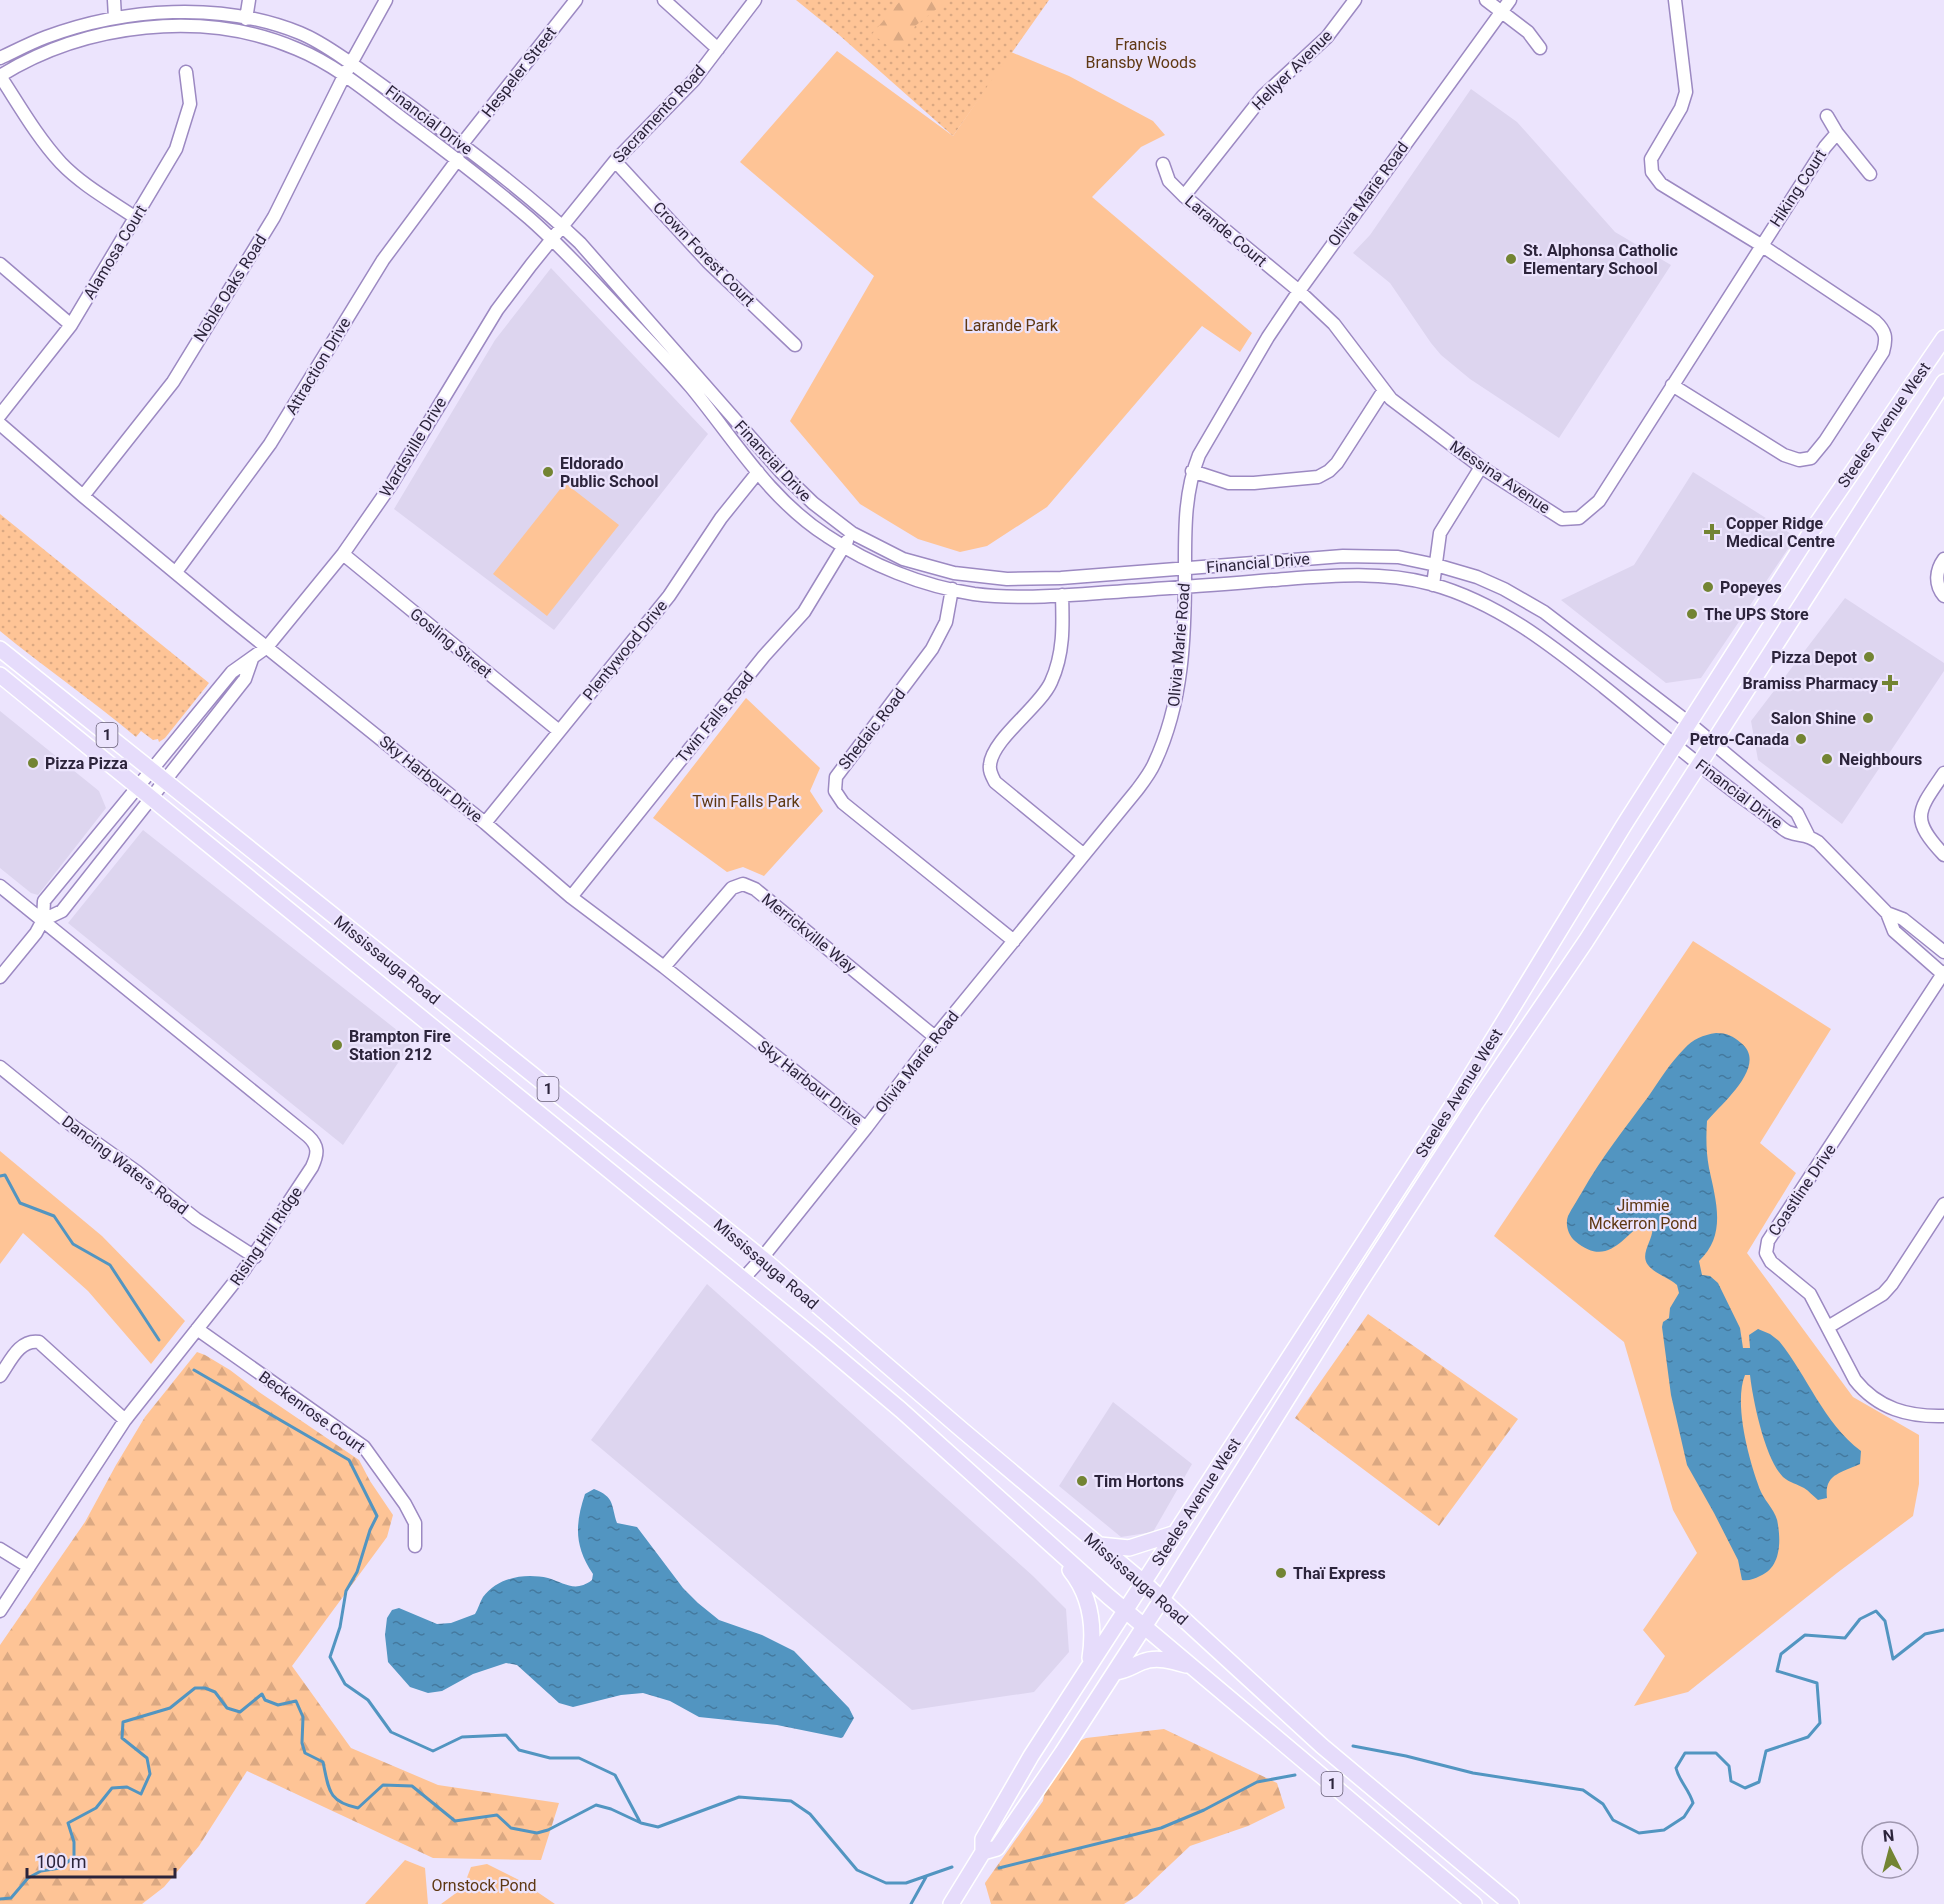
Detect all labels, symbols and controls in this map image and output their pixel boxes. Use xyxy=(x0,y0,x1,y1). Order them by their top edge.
street label: Hespeler Street xyxy=(478,23,560,121)
street label: Hellyer Avenue xyxy=(1248,26,1336,114)
park label: Francis Bransby Woods xyxy=(1086,35,1196,72)
street label: Sacramento Road xyxy=(609,61,709,167)
street label: Financial Drive xyxy=(382,81,476,159)
street label: Olivia Marie Road xyxy=(1324,138,1412,250)
street label: Hiking Court xyxy=(1766,146,1830,230)
street label: Larande Court xyxy=(1181,191,1271,271)
street label: Crown Forest Court xyxy=(649,198,759,310)
street label: Alamosa Court xyxy=(79,201,151,303)
street label: Noble Oaks Road xyxy=(189,231,271,345)
place label: St. Alphonsa Catholic Elementary School xyxy=(1523,241,1678,278)
marker: St. Alphonsa Catholic Elementary School xyxy=(1504,252,1518,266)
street label: Attraction Drive xyxy=(282,314,354,418)
park label: Larande Park xyxy=(964,316,1059,335)
street label: Steeles Avenue West xyxy=(1834,359,1934,491)
street label: Wardsville Drive xyxy=(376,394,450,500)
street label: Financial Drive xyxy=(731,417,815,505)
street label: Messina Avenue xyxy=(1446,436,1554,518)
place label: Eldorado Public School xyxy=(560,454,659,491)
marker: Eldorado Public School xyxy=(541,465,555,479)
place label: Copper Ridge Medical Centre xyxy=(1726,514,1835,551)
marker: Copper Ridge Medical Centre xyxy=(1703,523,1721,541)
street label: Financial Drive xyxy=(1205,549,1311,577)
place label: Popeyes xyxy=(1720,578,1782,597)
marker: Popeyes xyxy=(1701,580,1715,594)
street label: Olivia Marie Road xyxy=(1164,582,1194,708)
street label: Plentywood Drive xyxy=(579,596,671,704)
street label: Gosling Street xyxy=(406,604,496,682)
place label: The UPS Store xyxy=(1704,605,1809,624)
marker: The UPS Store xyxy=(1685,607,1699,621)
place label: Pizza Depot xyxy=(1771,648,1858,667)
marker: Pizza Depot xyxy=(1862,650,1876,664)
street label: Twin Falls Road xyxy=(672,668,758,766)
place label: Bramiss Pharmacy xyxy=(1743,674,1879,693)
marker: Bramiss Pharmacy xyxy=(1883,676,1897,690)
street label: Shedaic Road xyxy=(835,685,909,773)
place label: Salon Shine xyxy=(1771,709,1856,728)
marker: Salon Shine xyxy=(1861,711,1875,725)
road number: 1 xyxy=(96,723,118,747)
place label: Petro-Canada xyxy=(1690,730,1789,749)
street label: Sky Harbour Drive xyxy=(376,732,486,826)
marker: Petro-Canada xyxy=(1794,732,1808,746)
place label: Neighbours xyxy=(1839,750,1922,769)
marker: Neighbours xyxy=(1820,752,1834,766)
place label: Pizza Pizza xyxy=(45,754,128,773)
street label: Financial Drive xyxy=(1692,755,1786,833)
marker: Pizza Pizza xyxy=(26,756,40,770)
park label: Twin Falls Park xyxy=(692,792,801,811)
street label: Merrickville Way xyxy=(758,889,860,977)
street label: Mississauga Road xyxy=(330,911,444,1009)
street label: Olivia Marie Road xyxy=(871,1007,963,1117)
street label: Steeles Avenue West xyxy=(1412,1025,1506,1161)
place label: Brampton Fire Station 212 xyxy=(349,1027,451,1064)
street label: Sky Harbour Drive xyxy=(754,1036,866,1130)
marker: Brampton Fire Station 212 xyxy=(330,1038,344,1052)
road number: 1 xyxy=(538,1077,558,1101)
street label: Dancing Waters Road xyxy=(58,1111,192,1219)
street label: Coastline Drive xyxy=(1764,1140,1840,1240)
street label: Rising Hill Ridge xyxy=(226,1183,306,1289)
park label: Jimmie Mckerron Pond xyxy=(1589,1196,1697,1233)
street label: Mississauga Road xyxy=(710,1215,822,1313)
street label: Beckenrose Court xyxy=(255,1367,369,1457)
street label: Steeles Avenue West xyxy=(1148,1435,1244,1569)
place label: Tim Hortons xyxy=(1094,1472,1184,1491)
marker: Tim Hortons xyxy=(1075,1474,1089,1488)
street label: Mississauga Road xyxy=(1080,1529,1192,1629)
place label: Thaï Express xyxy=(1293,1564,1386,1583)
marker: Thaï Express xyxy=(1274,1566,1288,1580)
road number: 1 xyxy=(1322,1772,1342,1796)
north arrow xyxy=(1860,1820,1920,1880)
text: N xyxy=(1882,1826,1895,1846)
scale bar xyxy=(27,1841,176,1879)
text: 100 m xyxy=(36,1851,87,1872)
park label: Ornstock Pond xyxy=(431,1876,537,1895)

